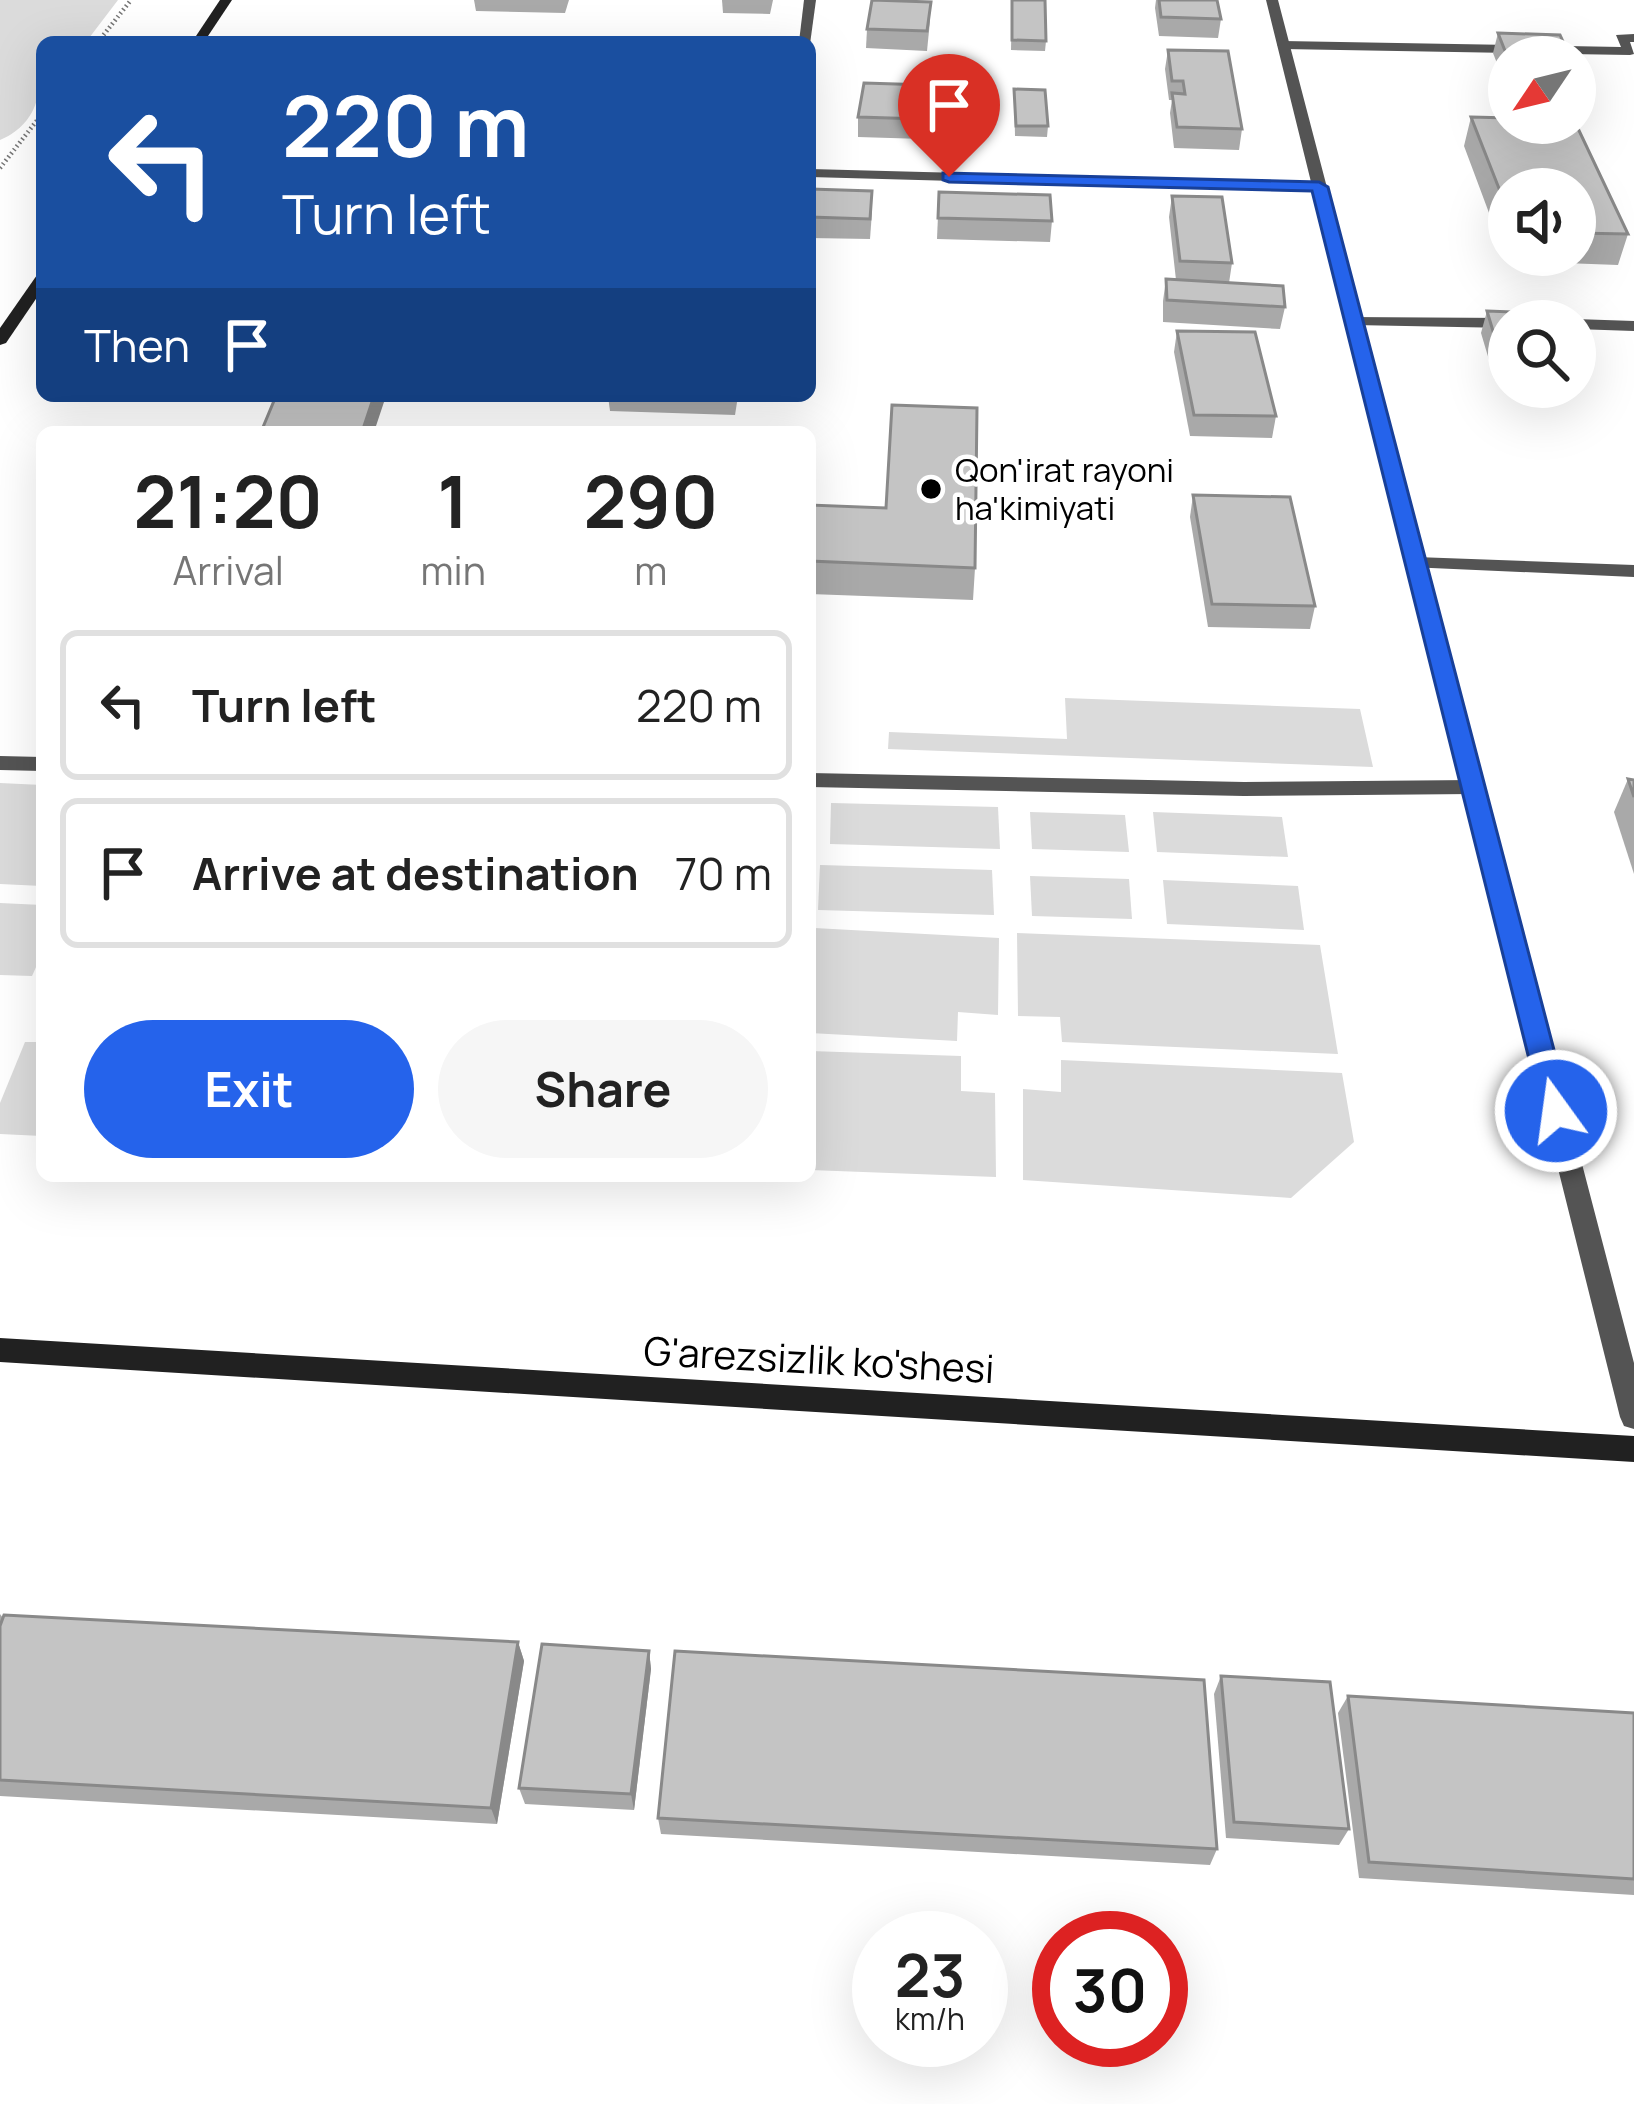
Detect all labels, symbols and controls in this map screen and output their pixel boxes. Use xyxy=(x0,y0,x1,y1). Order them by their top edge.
north arrow xyxy=(1488,36,1596,144)
map controls xyxy=(1488,36,1596,408)
pin xyxy=(898,54,1000,177)
text: 220 m xyxy=(282,67,530,182)
icon: arrive xyxy=(916,72,982,138)
icon: left xyxy=(84,84,240,240)
button: sound xyxy=(1488,168,1596,276)
text: Turn left xyxy=(282,176,491,250)
button: search xyxy=(1488,300,1596,408)
icon: arrive xyxy=(214,312,280,378)
text: Then xyxy=(84,314,190,376)
place label: Qon'irat rayoni ha'kimiyati xyxy=(955,447,1174,530)
text: 21:20 xyxy=(134,451,323,550)
text: 1 xyxy=(437,451,469,550)
text: 290 xyxy=(583,451,718,550)
marker: Qon'irat rayoni ha'kimiyati xyxy=(918,476,944,502)
text: Arrival xyxy=(173,543,284,597)
text: min xyxy=(420,543,486,597)
text: m xyxy=(634,543,667,597)
icon: left xyxy=(90,672,156,738)
text: Turn left xyxy=(192,674,377,736)
text: 220 m xyxy=(636,674,762,736)
icon: arrive xyxy=(90,840,156,906)
text: Arrive at destination xyxy=(192,842,639,904)
text: 70 m xyxy=(675,842,772,904)
button: Exit xyxy=(84,1020,414,1158)
button: Share xyxy=(438,1020,768,1158)
position arrow xyxy=(1493,1048,1619,1174)
street label: G'arezsizlik ko'shesi xyxy=(642,1323,996,1395)
speed limit sign: 30 xyxy=(1032,1911,1188,2067)
text: 23 xyxy=(895,1933,965,2015)
text: km/h xyxy=(895,1998,965,2039)

